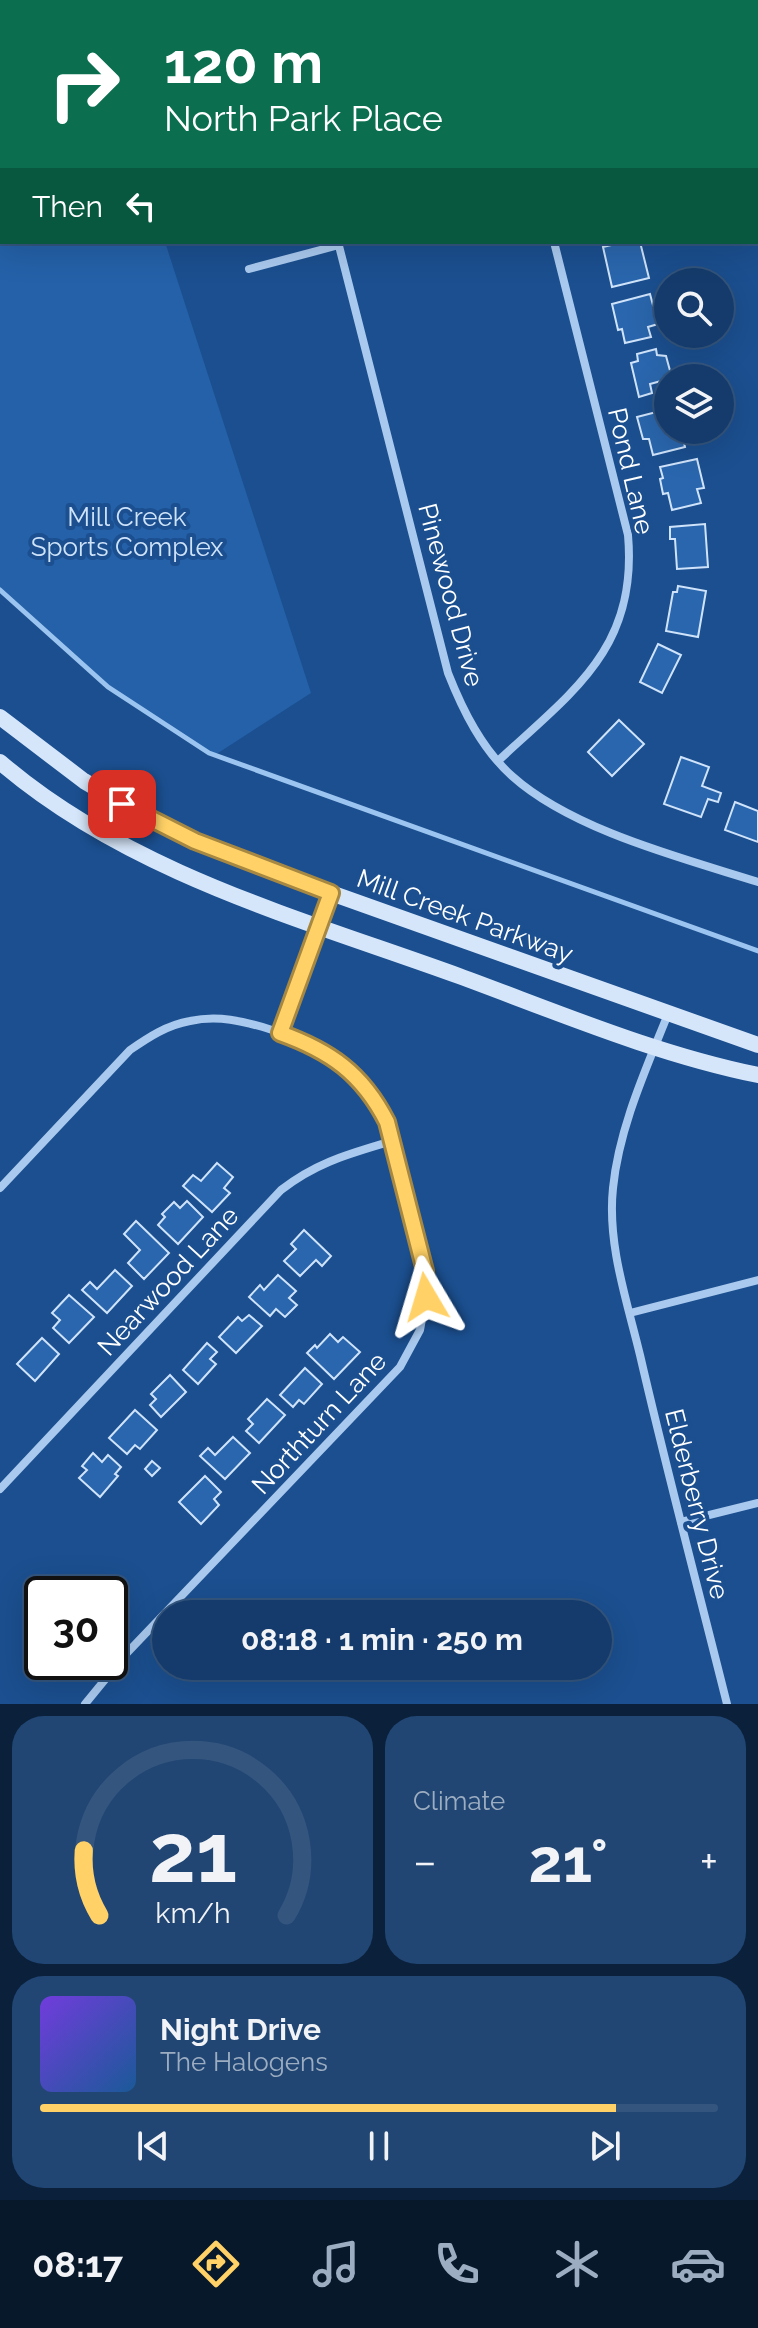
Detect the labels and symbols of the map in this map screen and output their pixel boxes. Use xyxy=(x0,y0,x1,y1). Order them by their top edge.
street label: Pond Lane xyxy=(602,405,660,537)
street label: Pinewood Drive xyxy=(412,500,490,690)
park label: Mill Creek Sports Complex xyxy=(31,502,223,562)
pin xyxy=(88,770,156,838)
street label: Mill Creek Parkway xyxy=(353,863,577,969)
street label: Nearwood Lane xyxy=(91,1200,245,1362)
position arrow xyxy=(384,1255,468,1339)
street label: Northturn Lane xyxy=(246,1346,392,1500)
street label: Elderberry Drive xyxy=(659,1406,735,1602)
speed limit sign: 30 xyxy=(24,1576,128,1680)

